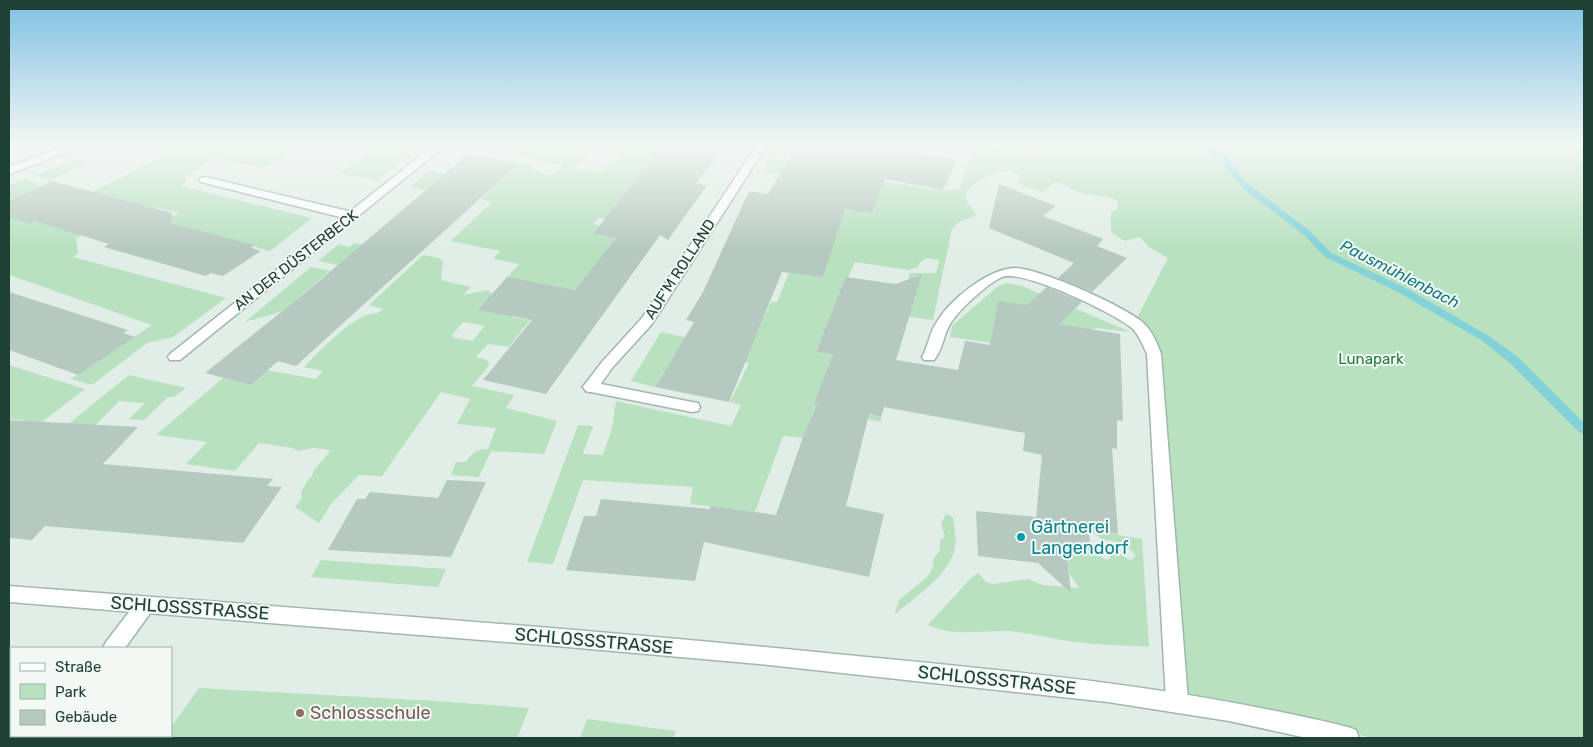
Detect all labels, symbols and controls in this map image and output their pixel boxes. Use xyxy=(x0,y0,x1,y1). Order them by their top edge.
street label: AN DER DÜSTERBECK xyxy=(230,206,362,314)
street label: AUF'M ROLLAND xyxy=(641,216,719,322)
water label: Pausmühlenbach xyxy=(1337,236,1463,312)
park label: Lunapark xyxy=(1338,350,1404,368)
place label: Gärtnerei Langendorf xyxy=(1031,516,1129,559)
marker: Gärtnerei Langendorf xyxy=(1015,531,1027,543)
street label: SCHLOSSSTRASSE xyxy=(110,591,270,625)
street label: SCHLOSSSTRASSE xyxy=(514,623,674,659)
legend xyxy=(10,647,172,737)
text: Straße xyxy=(55,658,101,676)
street label: SCHLOSSSTRASSE xyxy=(917,661,1077,699)
text: Park xyxy=(55,683,86,701)
place label: Schlossschule xyxy=(310,702,431,724)
marker: Schlossschule xyxy=(294,707,306,719)
text: Gebäude xyxy=(55,708,117,726)

